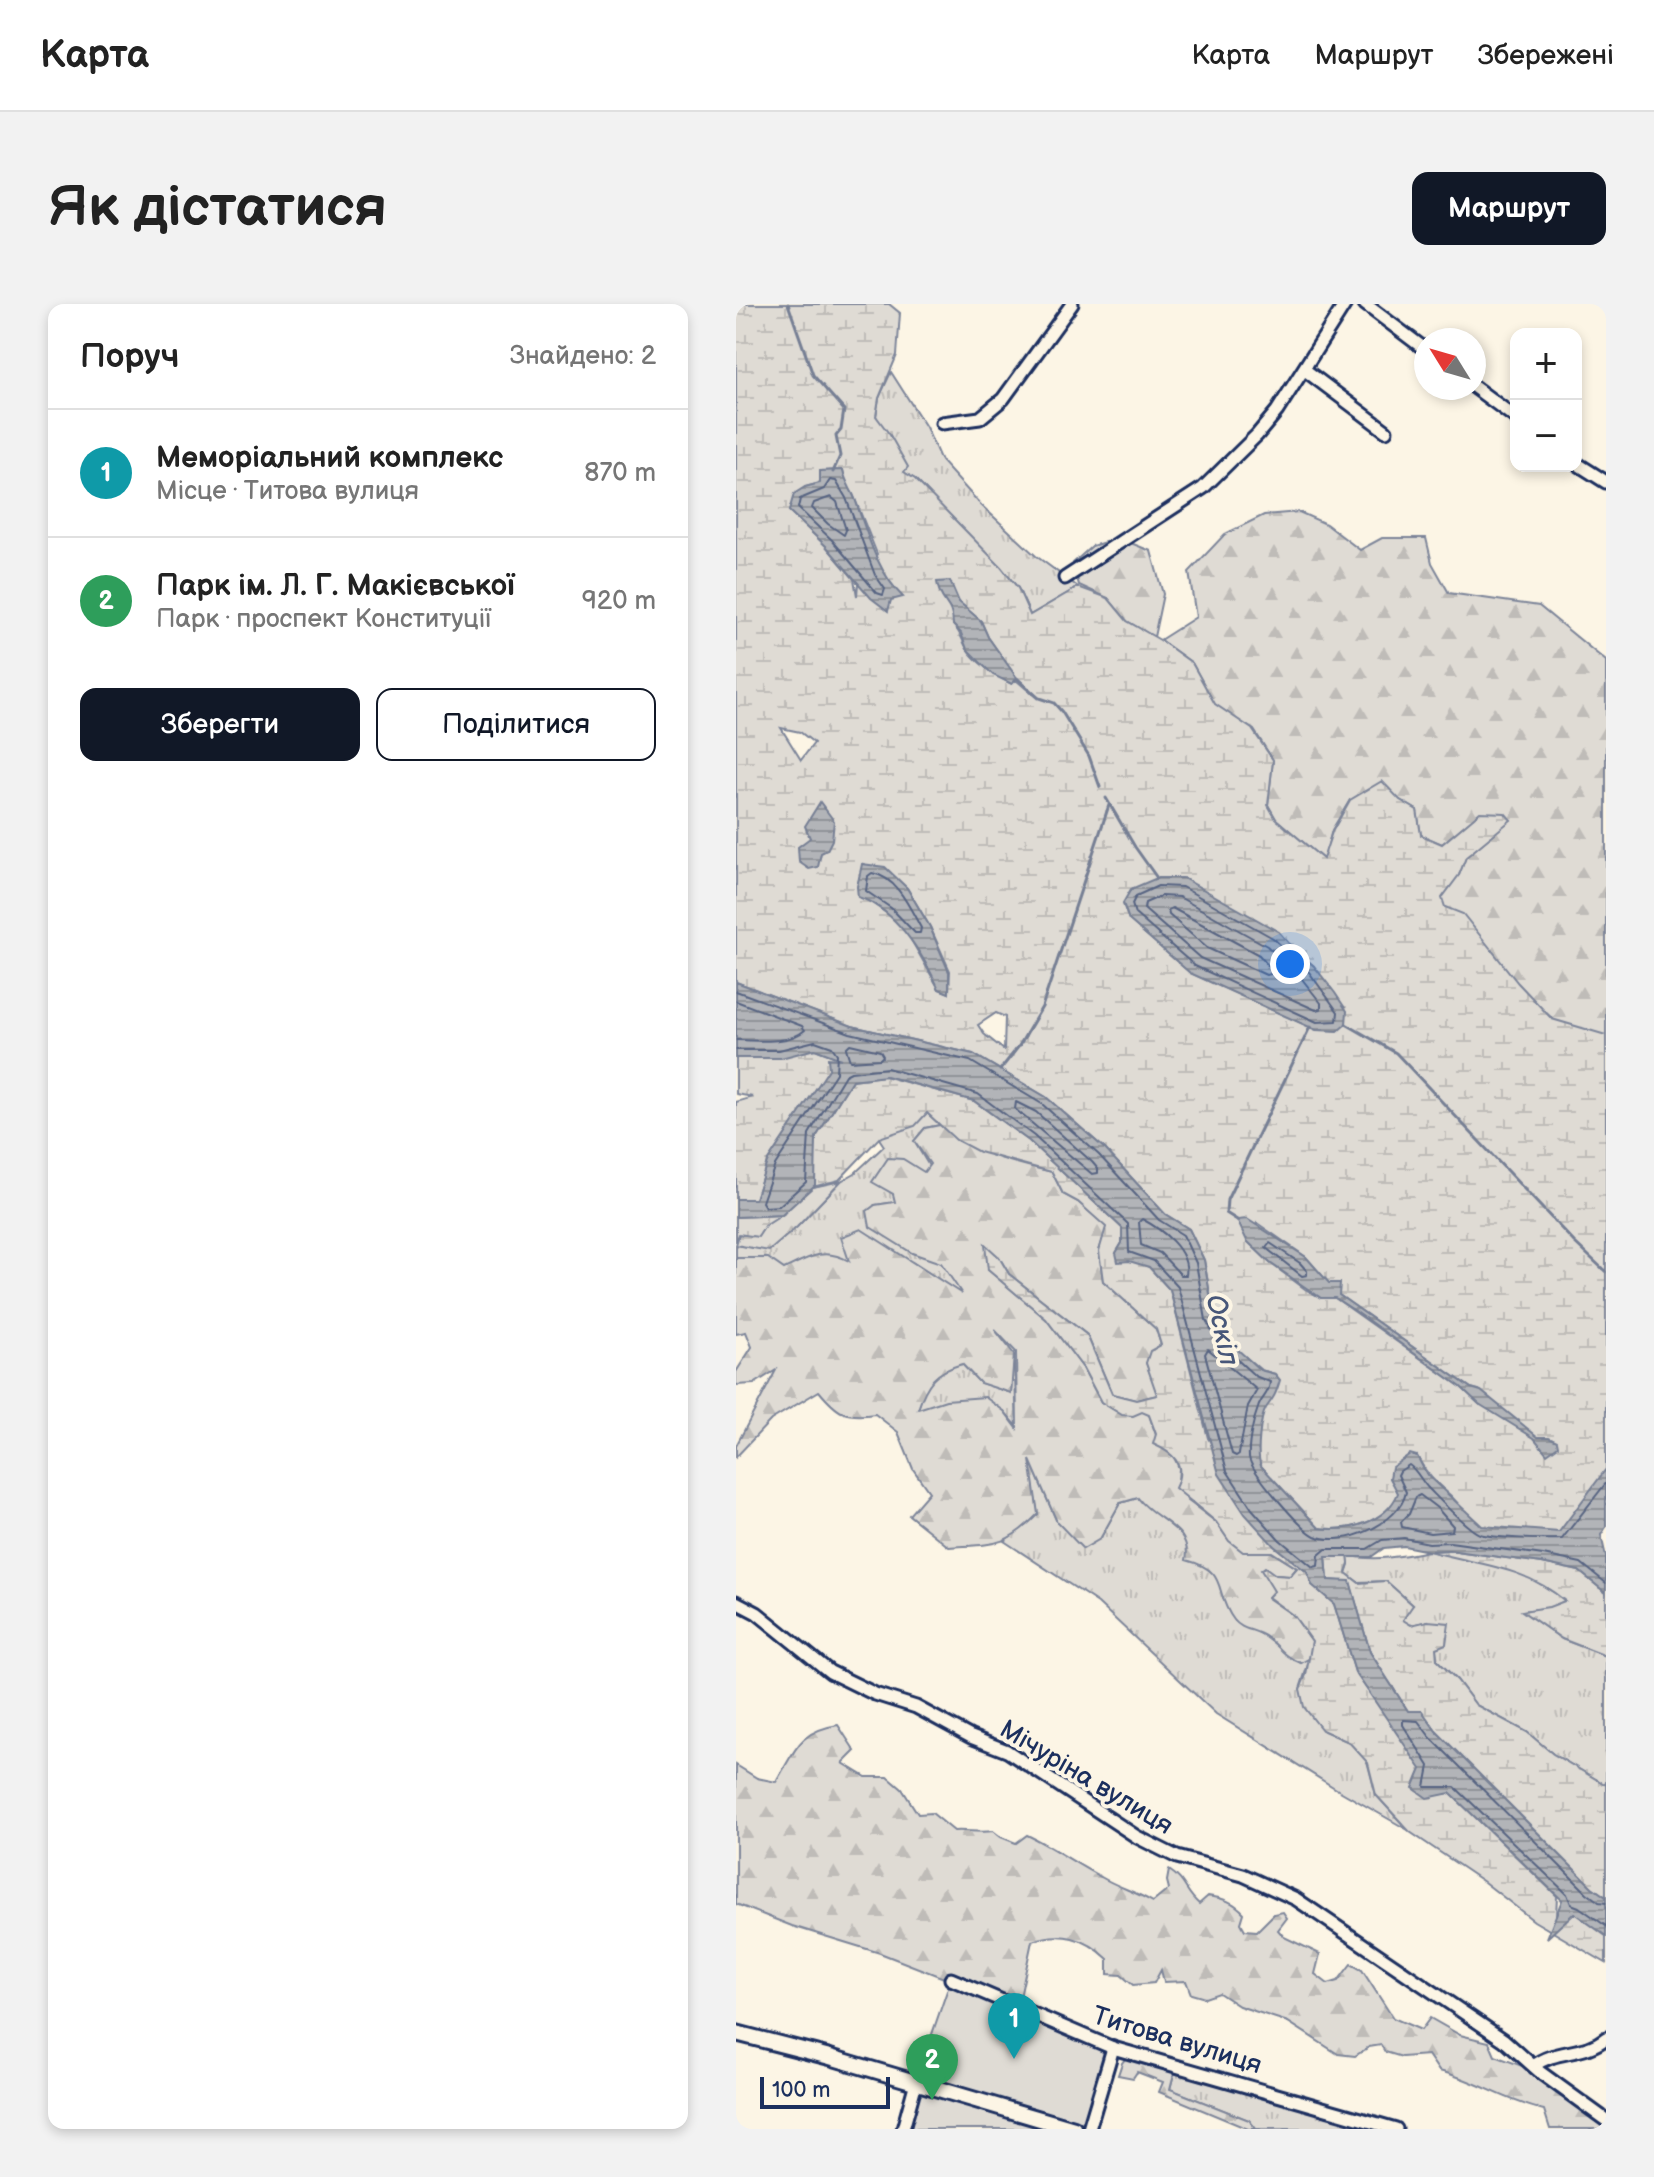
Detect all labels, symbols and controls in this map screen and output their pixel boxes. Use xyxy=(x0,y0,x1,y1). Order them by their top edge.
text: Карта xyxy=(40,33,149,78)
text: Карта xyxy=(1192,39,1270,72)
text: Маршрут xyxy=(1314,39,1433,72)
text: Збережені xyxy=(1477,39,1614,72)
button: Маршрут xyxy=(1412,172,1606,245)
text: Як дістатися xyxy=(48,175,387,242)
north arrow xyxy=(1414,328,1486,400)
map controls xyxy=(1510,328,1582,472)
button: + xyxy=(1510,328,1582,400)
text: Поруч xyxy=(80,336,179,377)
text: Знайдено: 2 xyxy=(510,341,656,372)
button: − xyxy=(1510,400,1582,472)
text: Меморіальний комплекс xyxy=(156,440,503,476)
text: 1 xyxy=(101,458,111,489)
text: 870 m xyxy=(584,458,656,489)
text: Місце · Титова вулиця xyxy=(156,476,419,507)
text: Парк ім. Л. Г. Макієвської xyxy=(156,568,515,604)
text: 2 xyxy=(98,586,114,617)
text: 920 m xyxy=(582,586,656,617)
text: Парк · проспект Конституції xyxy=(156,604,491,635)
button: Зберегти xyxy=(80,688,360,761)
button: Поділитися xyxy=(376,688,656,761)
your location xyxy=(1270,944,1310,984)
water label: Оскіл xyxy=(1198,1292,1246,1369)
street label: Мічуріна вулиця xyxy=(994,1714,1178,1842)
pin: 1 xyxy=(988,1993,1040,2059)
street label: Титова вулиця xyxy=(1089,2001,1265,2081)
pin: 2 xyxy=(906,2034,958,2100)
scale bar xyxy=(760,2073,890,2109)
text: 100 m xyxy=(772,2077,831,2104)

